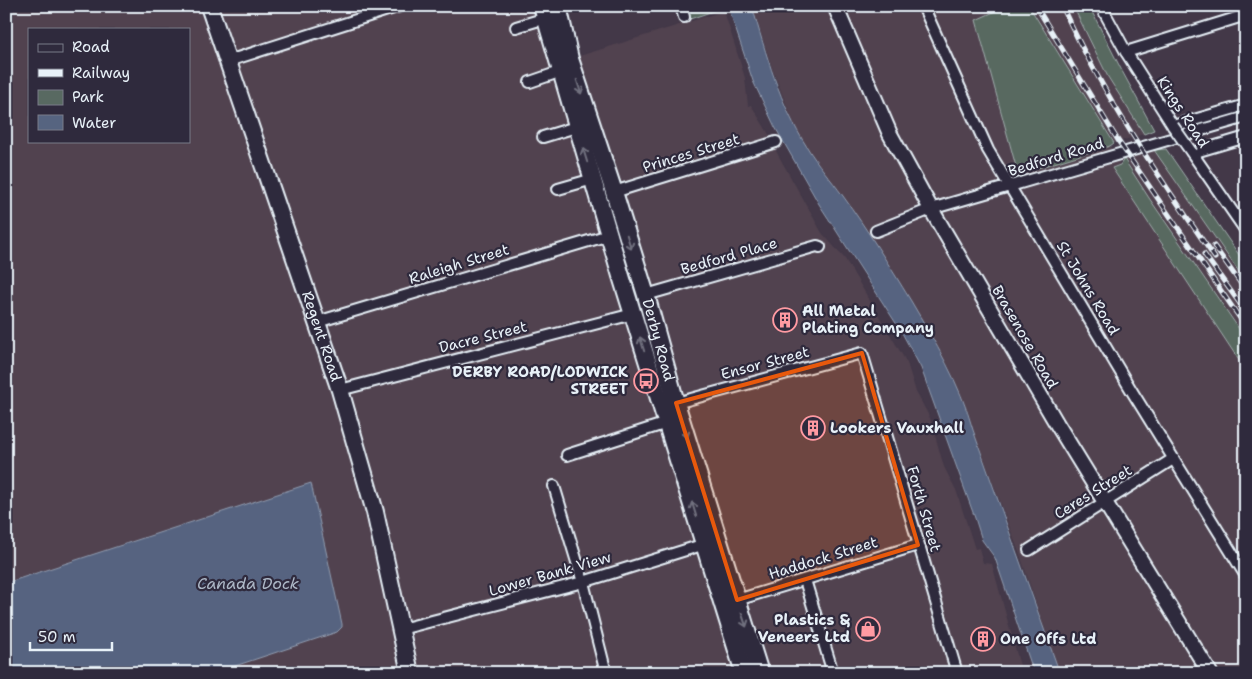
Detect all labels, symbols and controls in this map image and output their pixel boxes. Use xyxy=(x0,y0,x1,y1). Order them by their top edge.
legend xyxy=(28,28,190,142)
text: Road xyxy=(72,37,110,57)
text: Railway xyxy=(72,63,130,83)
street label: Kings Road xyxy=(1152,72,1214,152)
one-way arrow xyxy=(575,79,584,94)
text: Park xyxy=(72,87,104,107)
text: Water xyxy=(72,113,116,133)
street label: Princes Street xyxy=(640,129,742,177)
street label: Bedford Road xyxy=(1006,133,1107,181)
one-way arrow xyxy=(580,148,589,163)
one-way arrow xyxy=(625,233,635,249)
street label: Bedford Place xyxy=(678,233,780,279)
street label: St Johns Road xyxy=(1052,237,1124,339)
street label: Raleigh Street xyxy=(406,239,512,289)
street label: Brasenose Road xyxy=(987,282,1063,393)
street label: Regent Road xyxy=(297,288,347,385)
street label: Derby Road xyxy=(638,296,680,384)
place label: All Metal Plating Company xyxy=(802,301,934,338)
building icon: All Metal Plating Company xyxy=(772,307,798,333)
street label: Dacre Street xyxy=(437,316,529,358)
one-way arrow xyxy=(637,336,647,352)
street label: Ensor Street xyxy=(719,342,811,384)
place label: DERBY ROAD/LODWICK STREET xyxy=(452,362,629,399)
bus stop icon: DERBY ROAD/LODWICK STREET xyxy=(633,368,659,394)
building icon: Lookers Vauxhall xyxy=(800,415,826,441)
place label: Lookers Vauxhall xyxy=(830,418,964,438)
one-way arrow xyxy=(680,423,690,439)
street label: Ceres Street xyxy=(1050,460,1136,524)
street label: Forth Street xyxy=(902,464,946,554)
one-way arrow xyxy=(688,501,698,517)
street label: Haddock Street xyxy=(766,532,880,584)
street label: Lower Bank View xyxy=(486,547,614,601)
water label: Canada Dock xyxy=(197,573,299,594)
place label: Plastics & Veneers Ltd xyxy=(758,610,851,647)
one-way arrow xyxy=(740,611,749,627)
shop icon: Plastics & Veneers Ltd xyxy=(855,616,881,642)
scale bar xyxy=(30,619,112,651)
building icon: One Offs Ltd xyxy=(970,626,996,652)
text: 50 m xyxy=(38,627,76,647)
place label: One Offs Ltd xyxy=(1000,629,1097,649)

